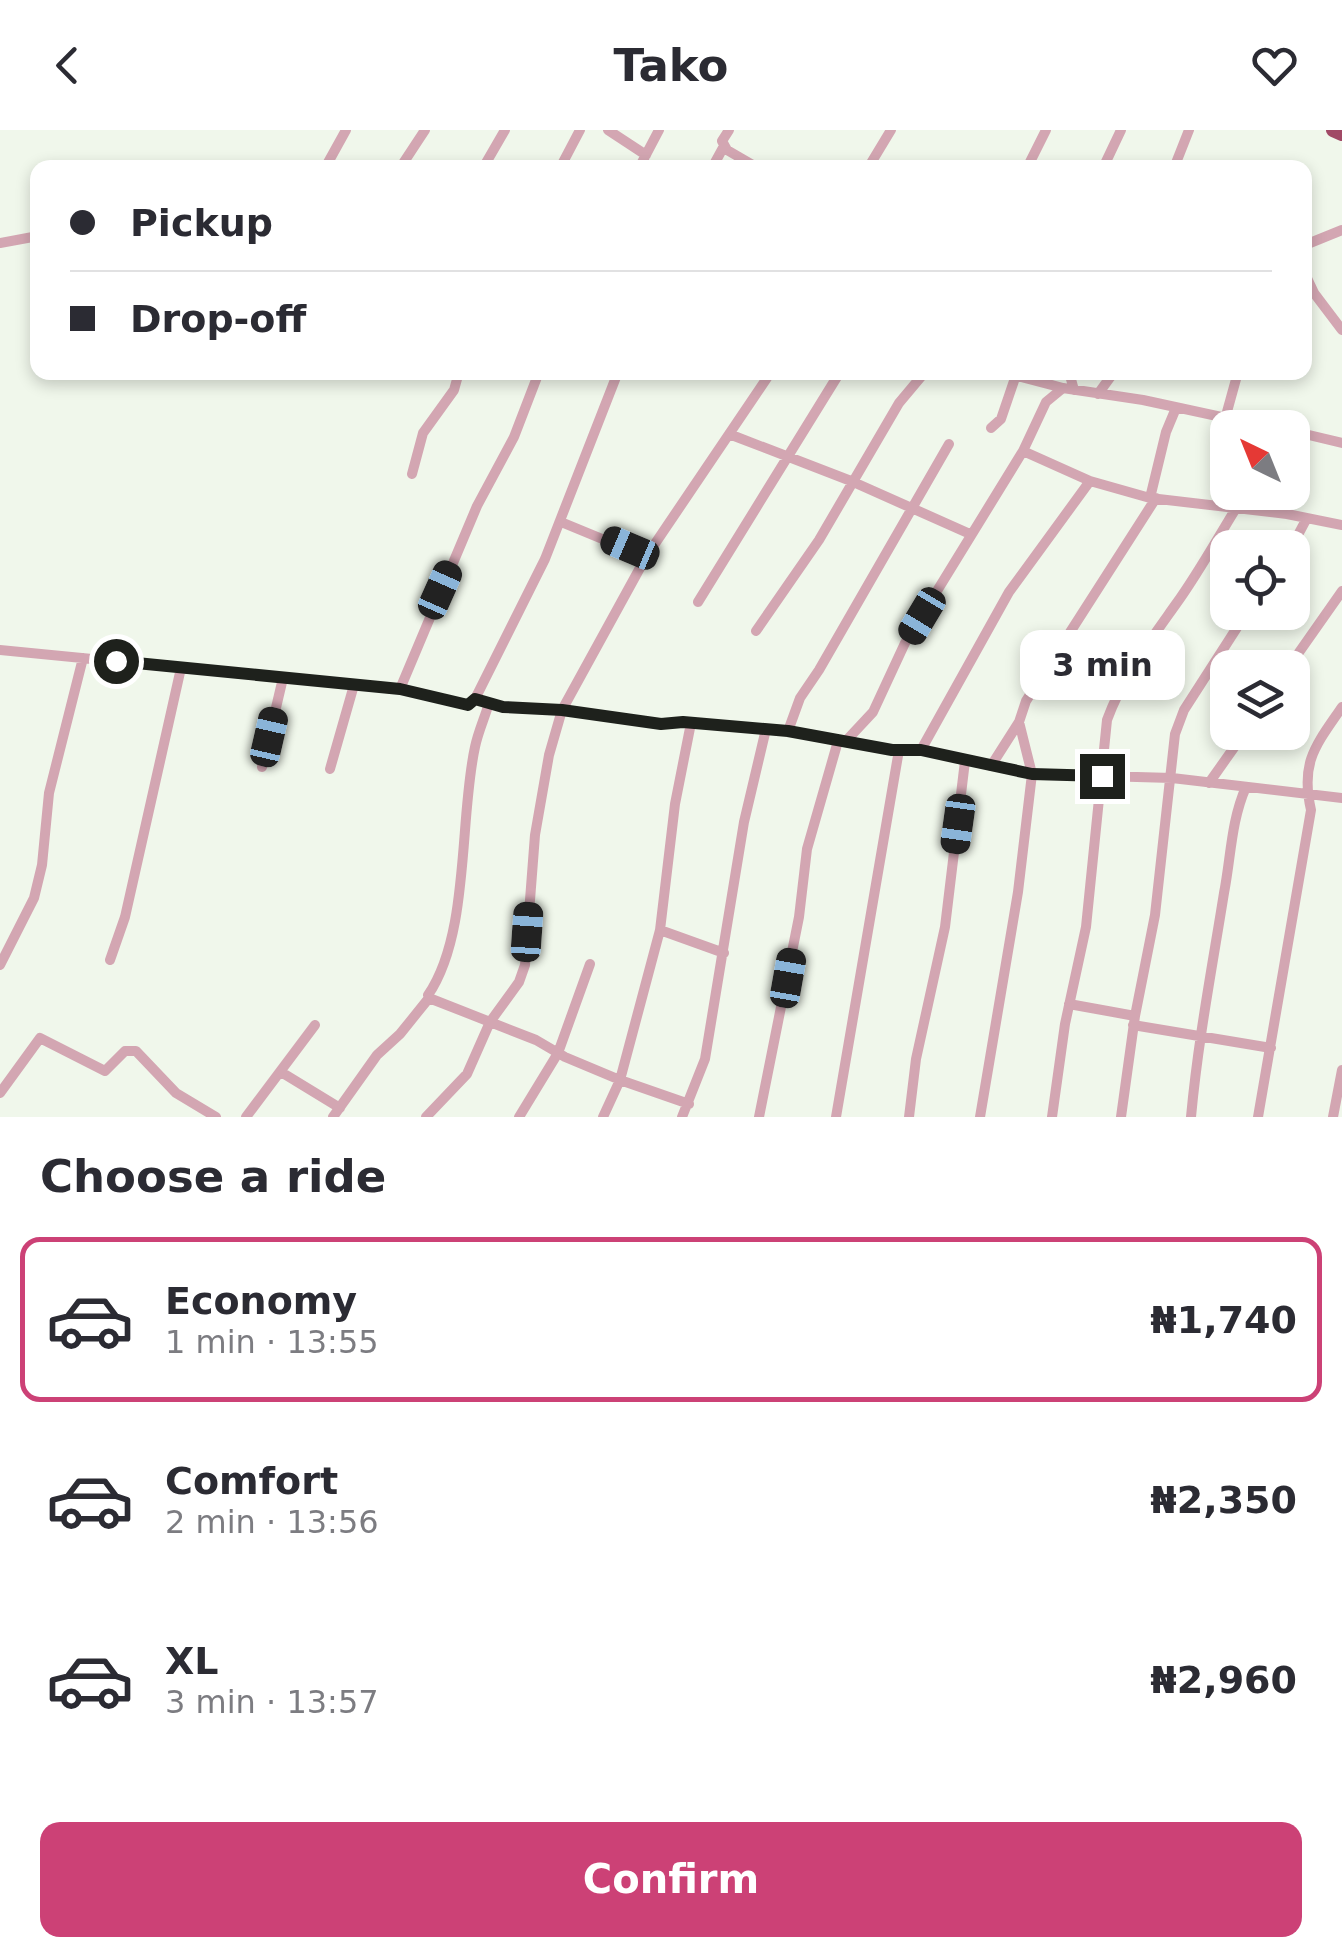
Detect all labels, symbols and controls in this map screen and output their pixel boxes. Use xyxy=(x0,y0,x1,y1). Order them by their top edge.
icon: back xyxy=(40,38,95,93)
icon: heart xyxy=(1247,38,1302,93)
text: Tako xyxy=(614,39,728,92)
text: Pickup xyxy=(130,201,273,245)
text: Drop-off xyxy=(130,297,306,341)
north arrow xyxy=(1210,410,1310,510)
map controls xyxy=(1210,410,1310,750)
car xyxy=(597,522,663,574)
button: locate xyxy=(1210,530,1310,630)
car xyxy=(414,556,466,624)
car xyxy=(894,583,950,649)
callout: 3 min xyxy=(1020,631,1184,701)
route start xyxy=(94,639,139,684)
text: 3 min xyxy=(1052,646,1153,684)
button: layers xyxy=(1210,650,1310,750)
car xyxy=(248,704,290,770)
route end xyxy=(1080,754,1125,799)
car xyxy=(939,792,977,856)
car xyxy=(510,901,544,963)
car xyxy=(768,946,808,1010)
text: Choose a ride xyxy=(40,1150,386,1203)
icon: car xyxy=(45,1275,135,1365)
text: Economy xyxy=(165,1279,357,1323)
text: ₦1,740 xyxy=(1150,1298,1297,1342)
text: 1 min · 13:55 xyxy=(165,1323,379,1361)
icon: car xyxy=(45,1455,135,1545)
text: Comfort xyxy=(165,1459,338,1503)
text: ₦2,350 xyxy=(1150,1478,1297,1522)
text: 2 min · 13:56 xyxy=(165,1503,379,1541)
icon: car xyxy=(45,1635,135,1725)
text: XL xyxy=(165,1639,219,1683)
text: ₦2,960 xyxy=(1150,1658,1297,1702)
text: 3 min · 13:57 xyxy=(165,1683,379,1721)
button: Confirm xyxy=(40,1822,1302,1937)

